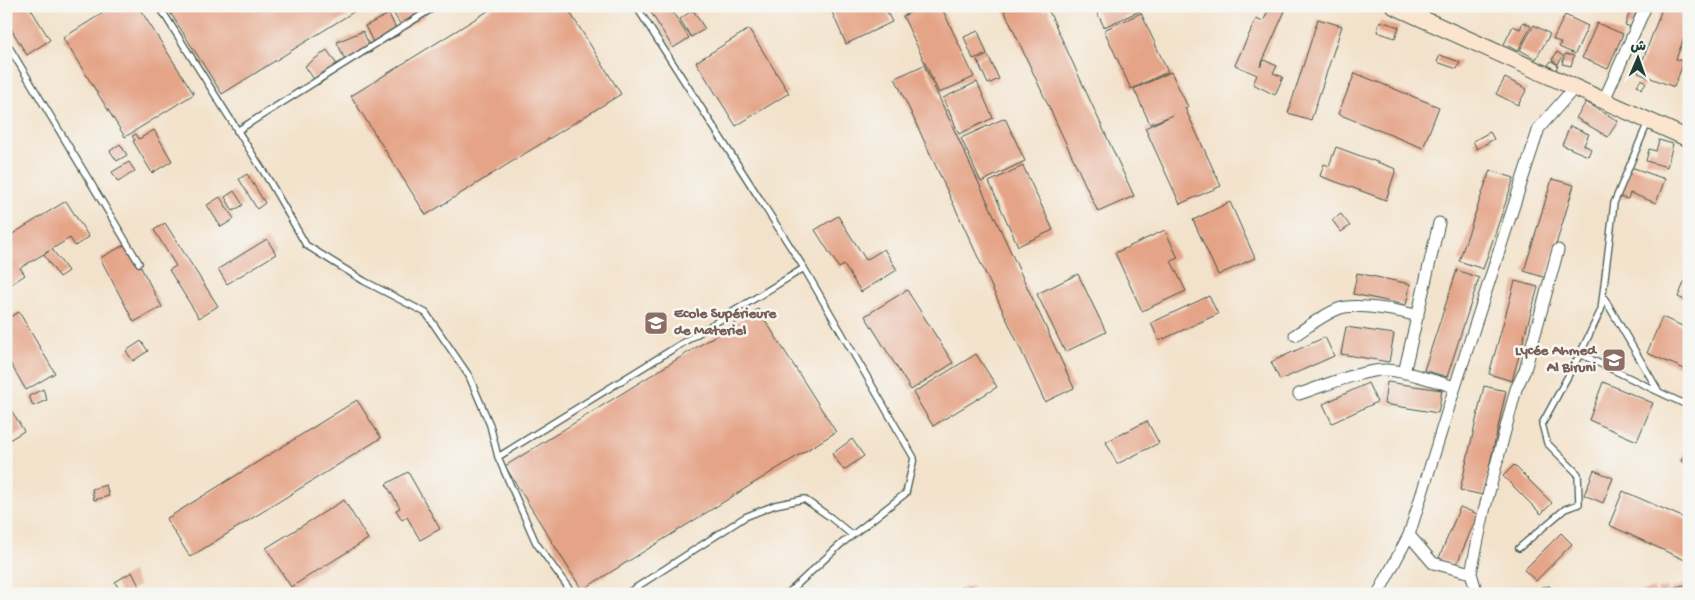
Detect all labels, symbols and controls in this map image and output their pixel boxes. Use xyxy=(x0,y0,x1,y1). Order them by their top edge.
north arrow xyxy=(1612,32,1662,82)
text: ش xyxy=(1630,39,1646,56)
place label: Ecole Supérieure de Materiel xyxy=(674,305,778,340)
school or university icon: Ecole Supérieure de Materiel xyxy=(643,310,669,336)
place label: Lycée Ahmed Al Biruni xyxy=(1515,342,1598,377)
school or university icon: Lycée Ahmed Al Biruni xyxy=(1601,347,1627,373)

